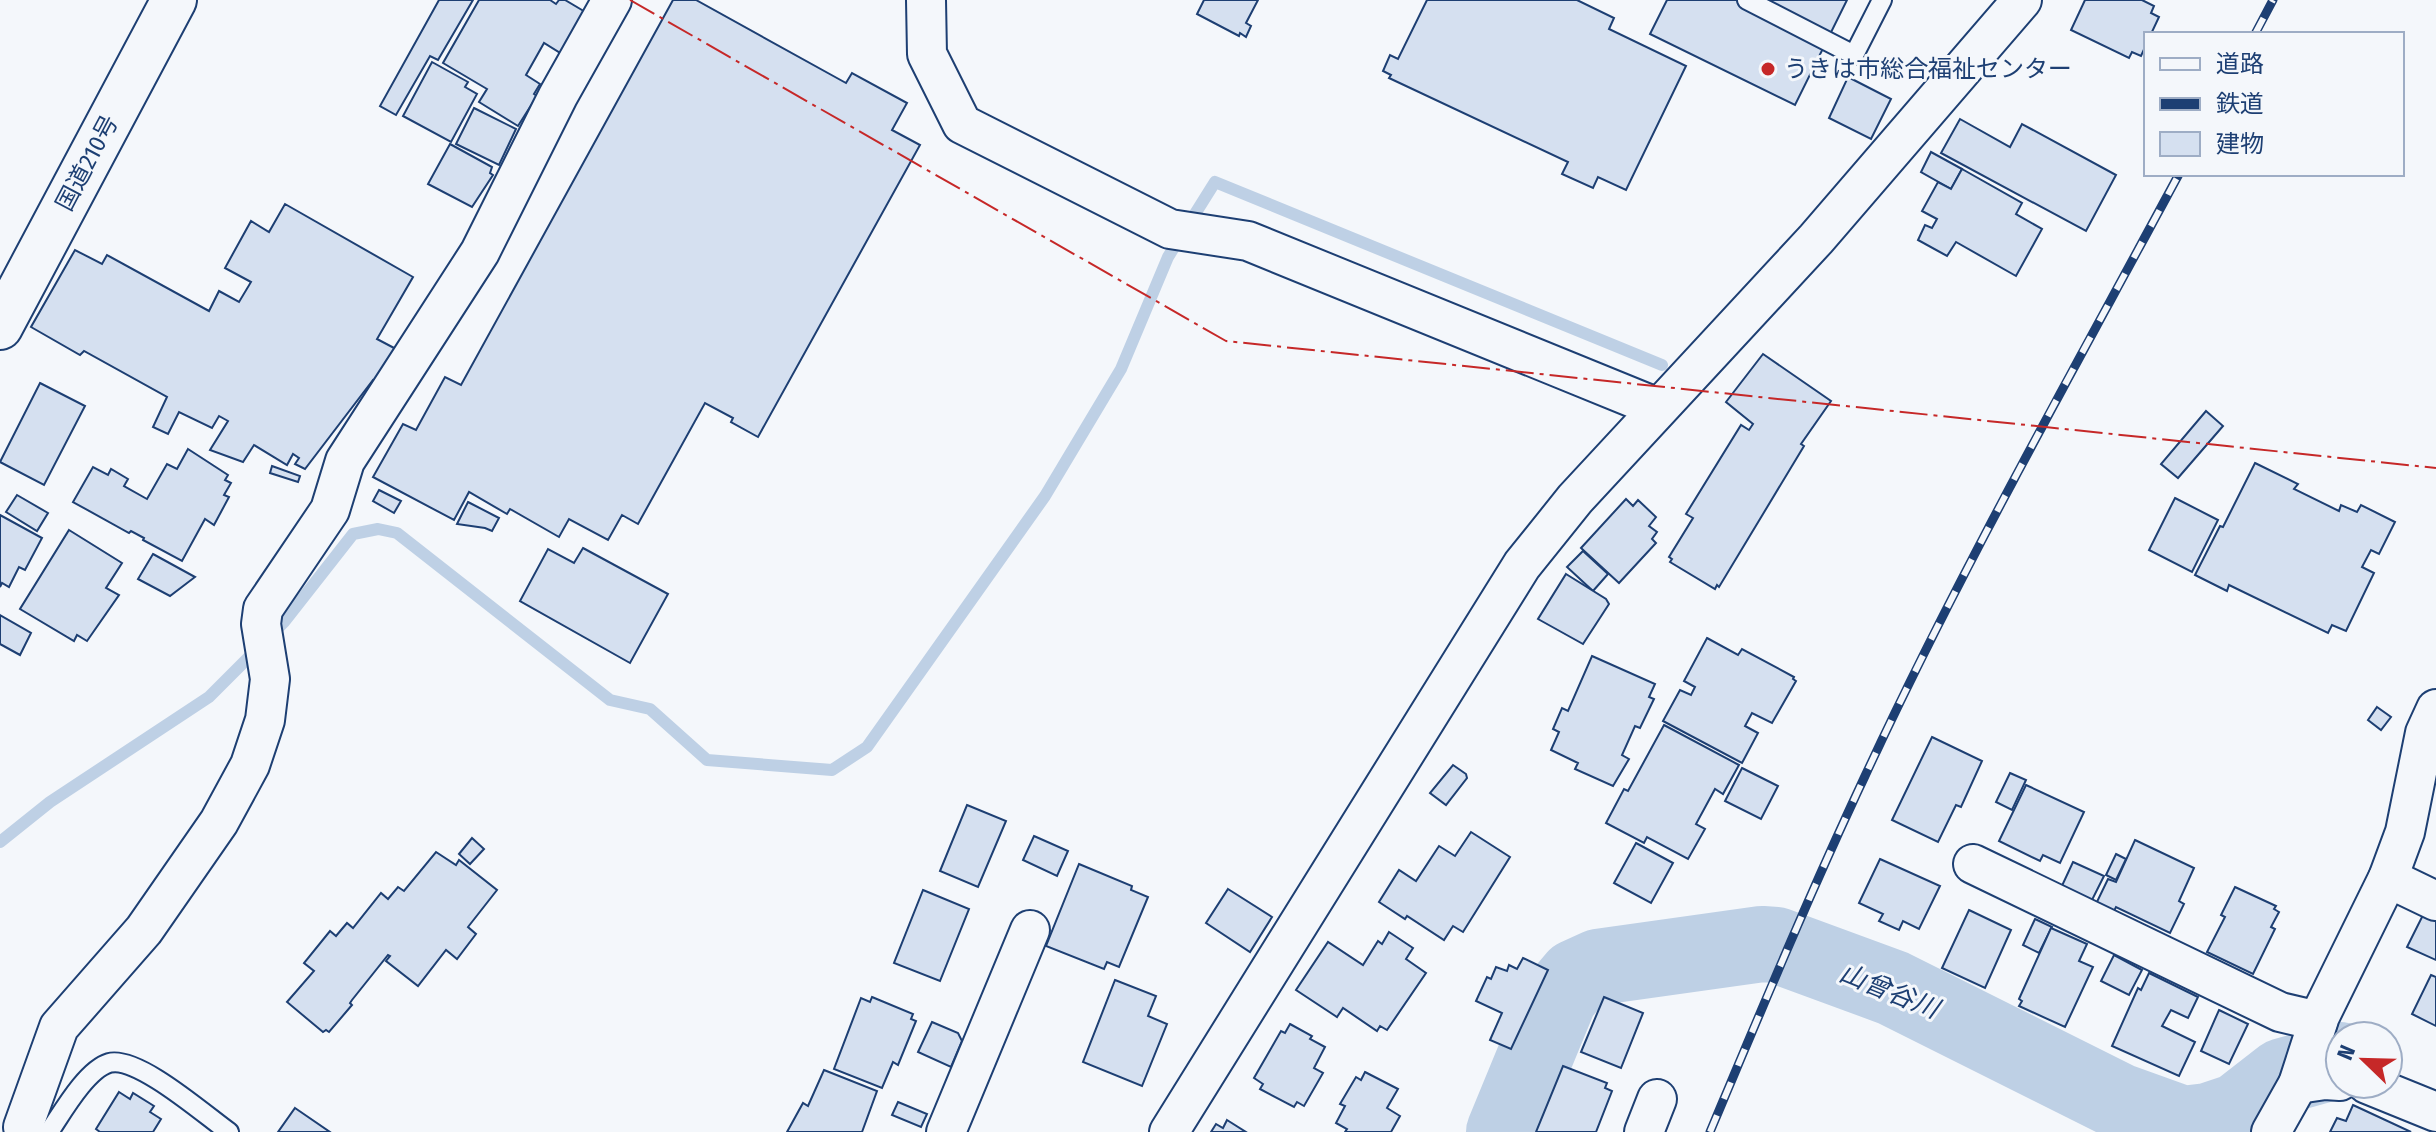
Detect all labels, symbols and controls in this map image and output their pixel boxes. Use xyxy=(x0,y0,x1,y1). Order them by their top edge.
legend xyxy=(2144,32,2404,176)
text: 道路 xyxy=(2216,50,2264,78)
place label: うきは市総合福祉センター xyxy=(1784,55,2072,83)
marker: うきは市総合福祉センター xyxy=(1759,60,1777,78)
text: 鉄道 xyxy=(2216,90,2264,118)
street label: 国道210号 xyxy=(50,111,124,215)
text: 建物 xyxy=(2216,130,2264,158)
water label: 山曾谷川 xyxy=(1835,957,1946,1026)
north arrow xyxy=(2324,1020,2404,1100)
text: N xyxy=(2331,1041,2361,1064)

